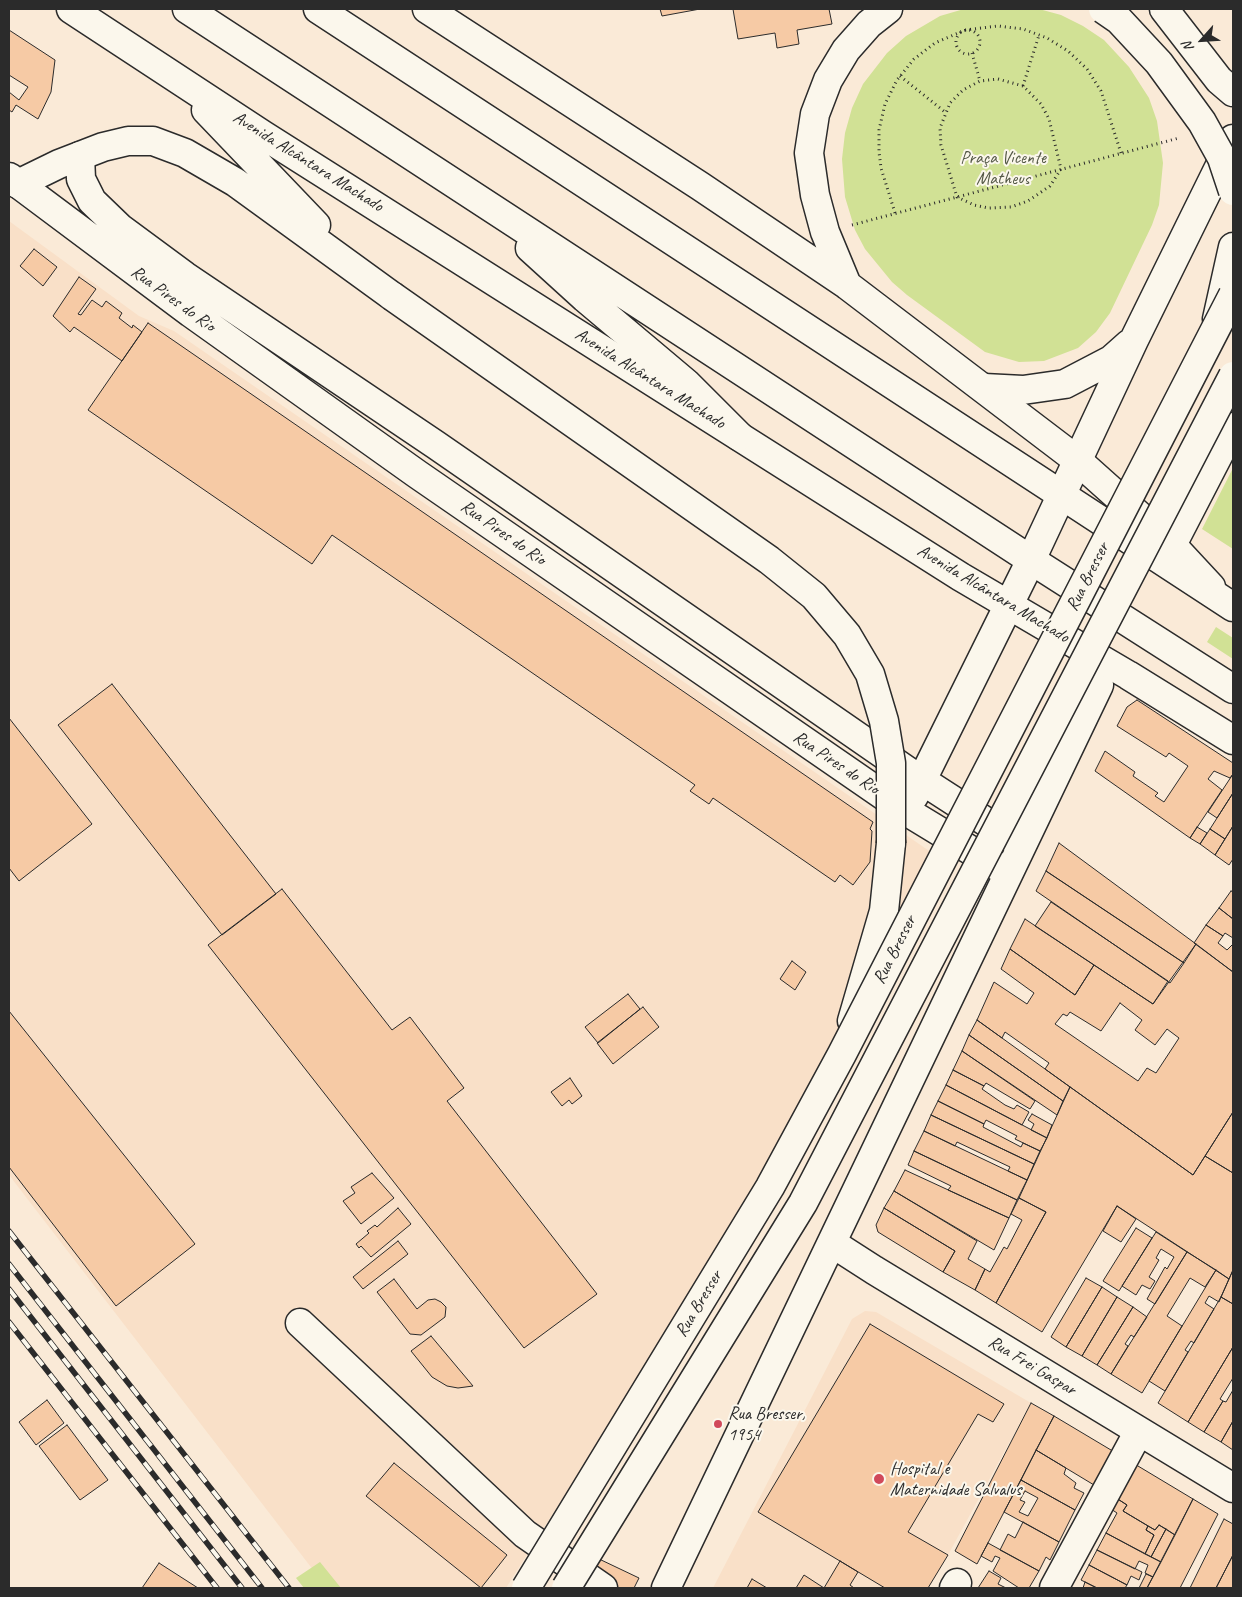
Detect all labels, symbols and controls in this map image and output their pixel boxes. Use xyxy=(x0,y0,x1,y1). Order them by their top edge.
north arrow xyxy=(1177,15,1227,65)
text: N xyxy=(1179,39,1198,54)
street label: Avenida Alcântara Machado xyxy=(229,107,387,217)
park label: Praça Vicente Matheus xyxy=(960,147,1046,190)
street label: Rua Pires do Rio xyxy=(127,261,219,337)
street label: Avenida Alcântara Machado xyxy=(571,324,729,434)
street label: Rua Pires do Rio xyxy=(456,496,550,570)
street label: Rua Bresser xyxy=(1062,539,1114,615)
street label: Avenida Alcântara Machado xyxy=(913,540,1073,648)
street label: Rua Pires do Rio xyxy=(789,726,883,800)
street label: Rua Bresser xyxy=(869,912,921,988)
street label: Rua Bresser xyxy=(671,1267,727,1341)
street label: Rua Frei Gaspar xyxy=(984,1331,1080,1401)
place label: Rua Bresser, 1954 xyxy=(728,1403,805,1446)
marker: Rua Bresser, 1954 xyxy=(712,1418,724,1430)
place label: Hospital e Maternidade Salvalus xyxy=(890,1458,1021,1500)
marker: Hospital e Maternidade Salvalus xyxy=(872,1472,886,1486)

